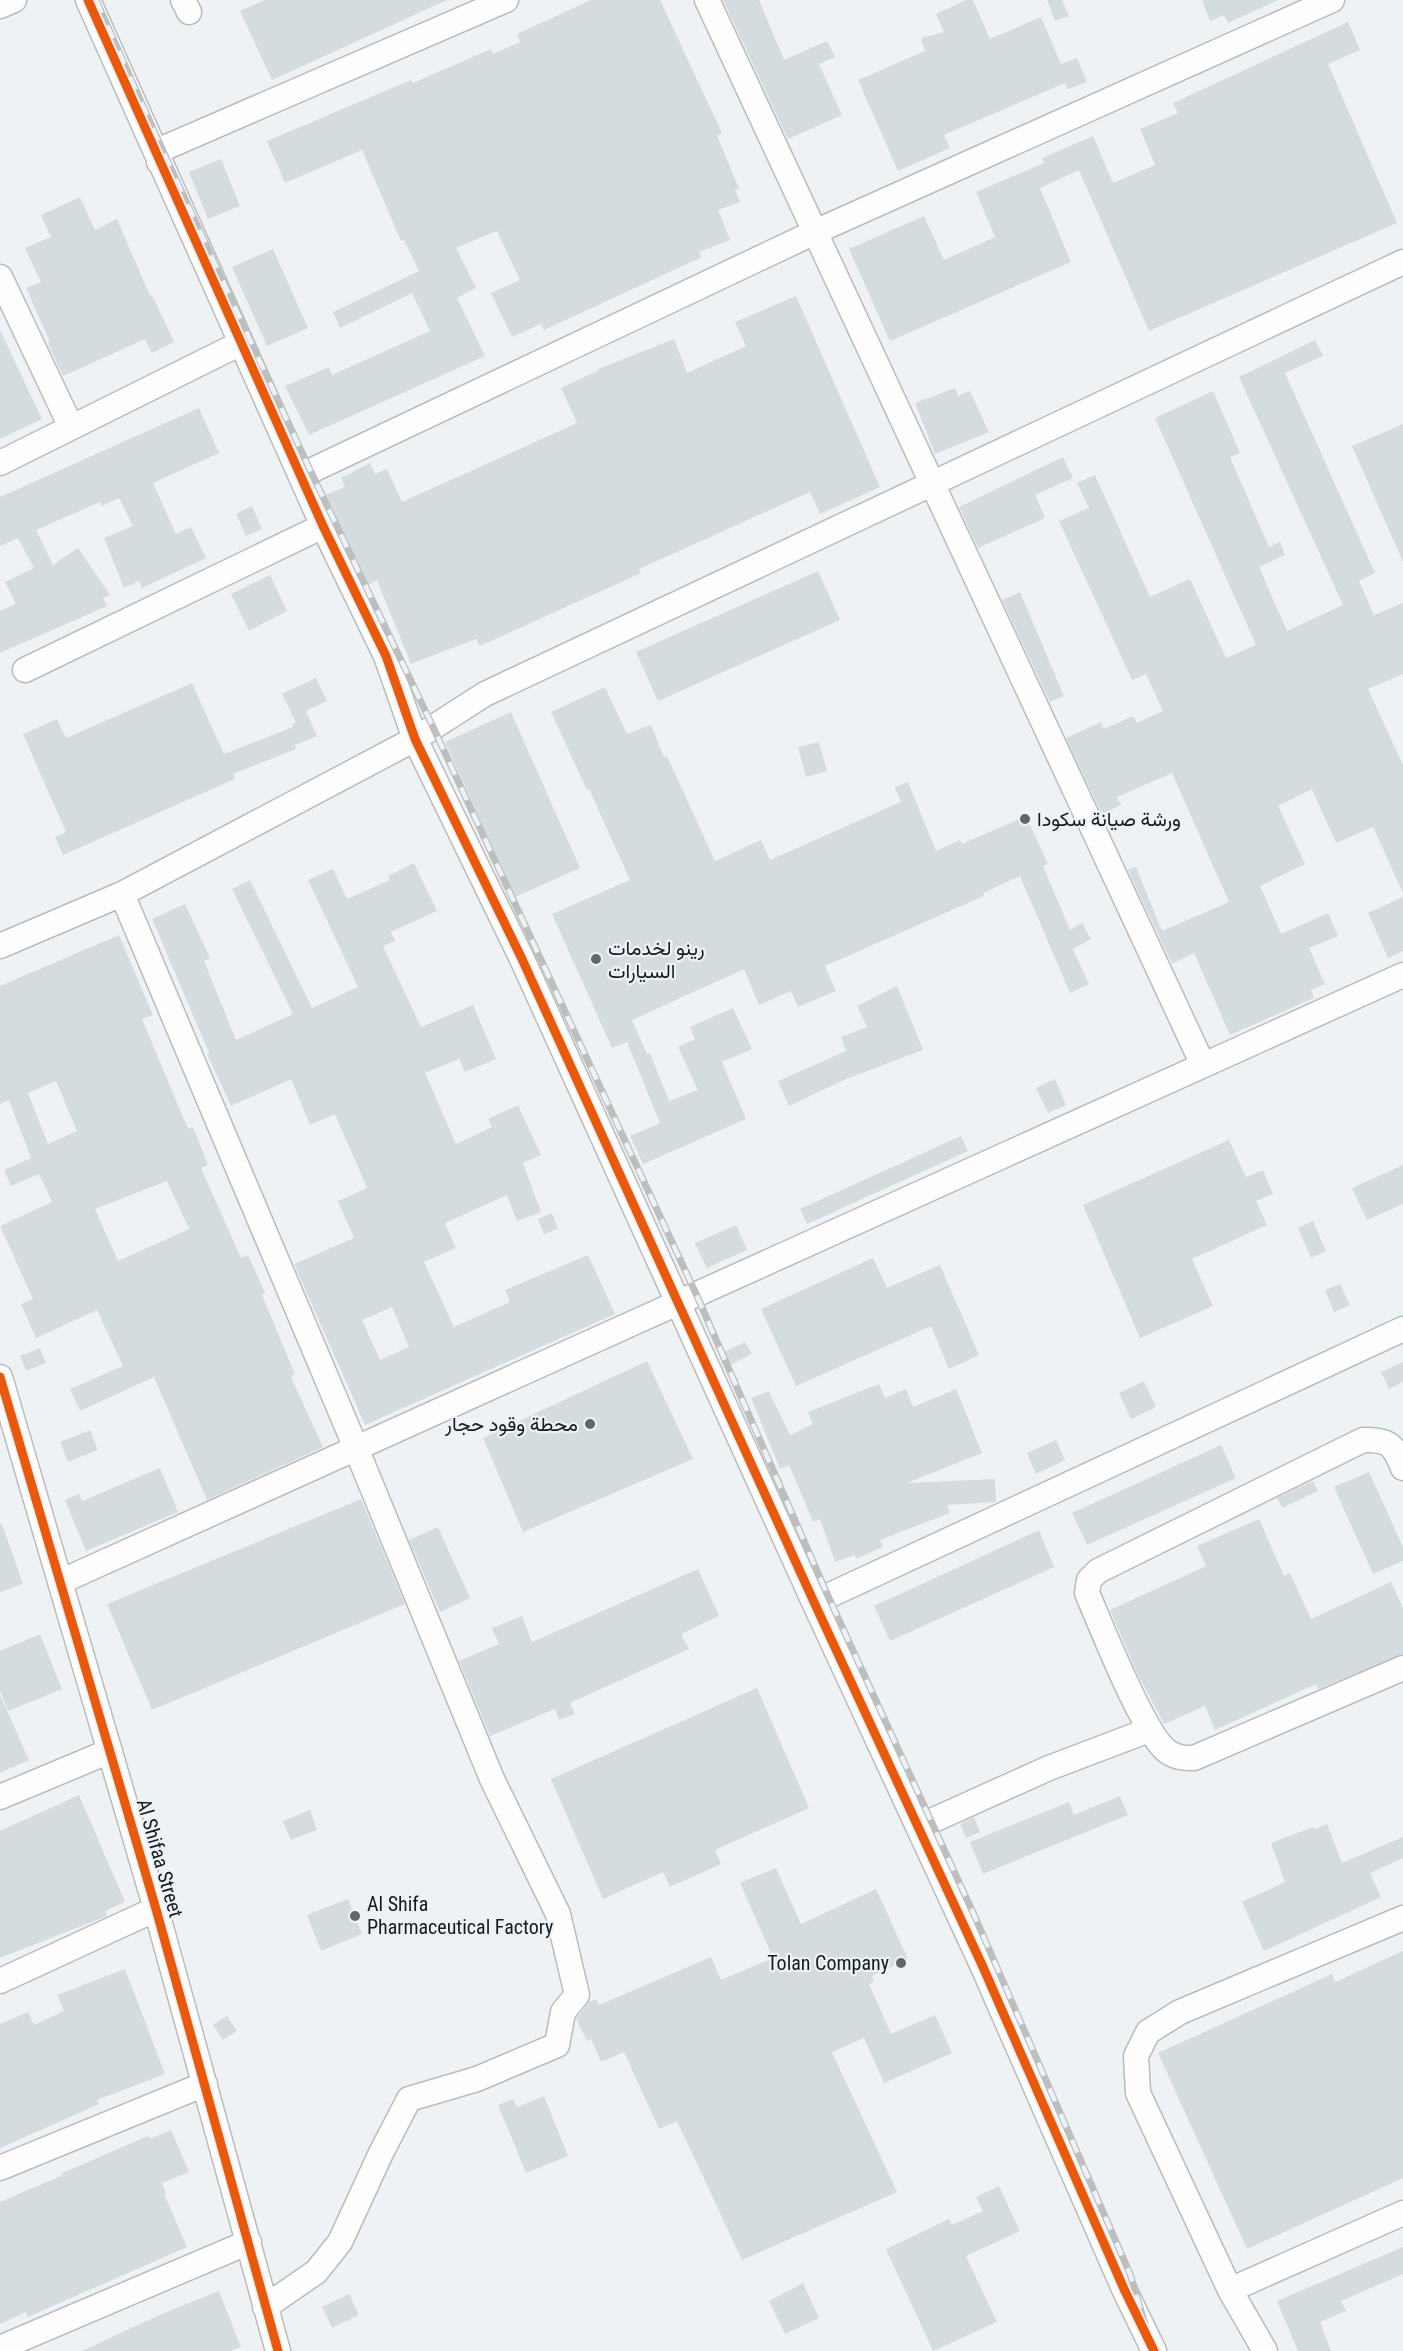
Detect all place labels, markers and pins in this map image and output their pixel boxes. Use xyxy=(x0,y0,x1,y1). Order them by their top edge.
place label: ورشة صيانة سكودا xyxy=(1037,807,1181,832)
marker: ورشة صيانة سكودا xyxy=(1018,812,1032,826)
place label: رينو لخدمات السيارات xyxy=(608,936,705,984)
marker: رينو لخدمات السيارات xyxy=(589,952,603,966)
place label: محطة وقود حجار xyxy=(444,1412,578,1437)
marker: محطة وقود حجار xyxy=(583,1417,597,1431)
place label: Al Shifa Pharmaceutical Factory xyxy=(367,1892,553,1939)
marker: Al Shifa Pharmaceutical Factory xyxy=(348,1909,362,1923)
place label: Tolan Company xyxy=(767,1951,889,1975)
marker: Tolan Company xyxy=(894,1956,908,1970)

